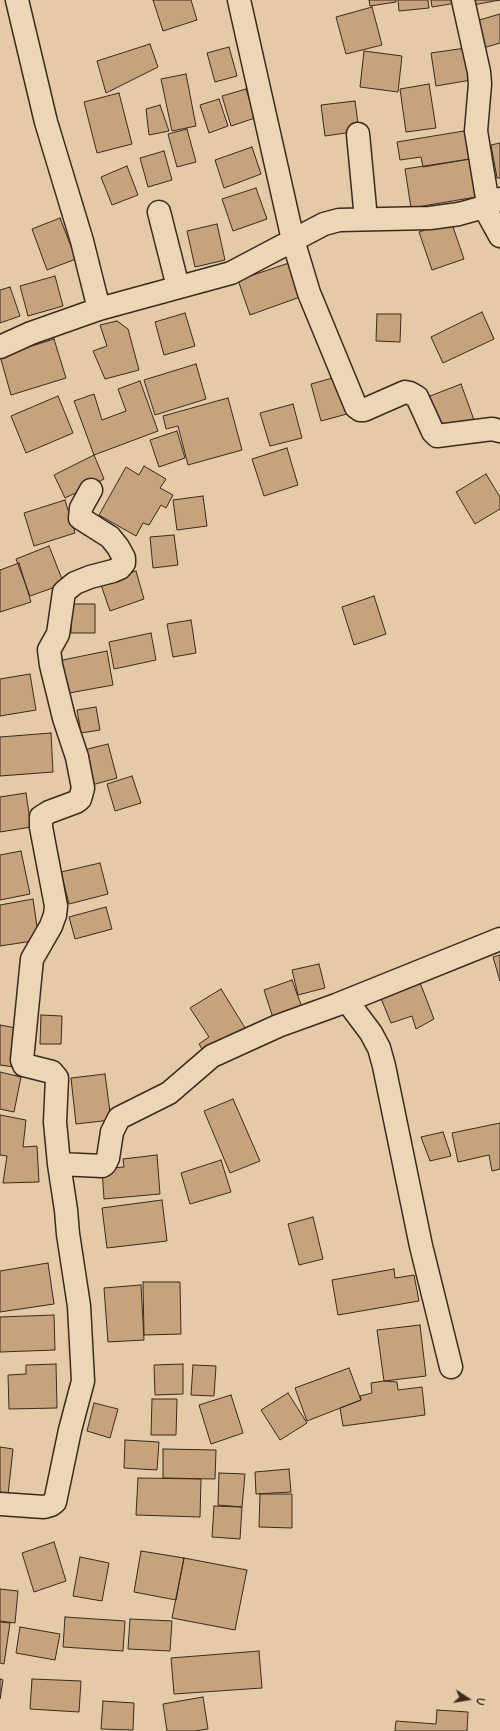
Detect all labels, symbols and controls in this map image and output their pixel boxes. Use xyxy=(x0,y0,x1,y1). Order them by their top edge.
north arrow xyxy=(448,1679,488,1719)
text: U xyxy=(473,1697,487,1707)

